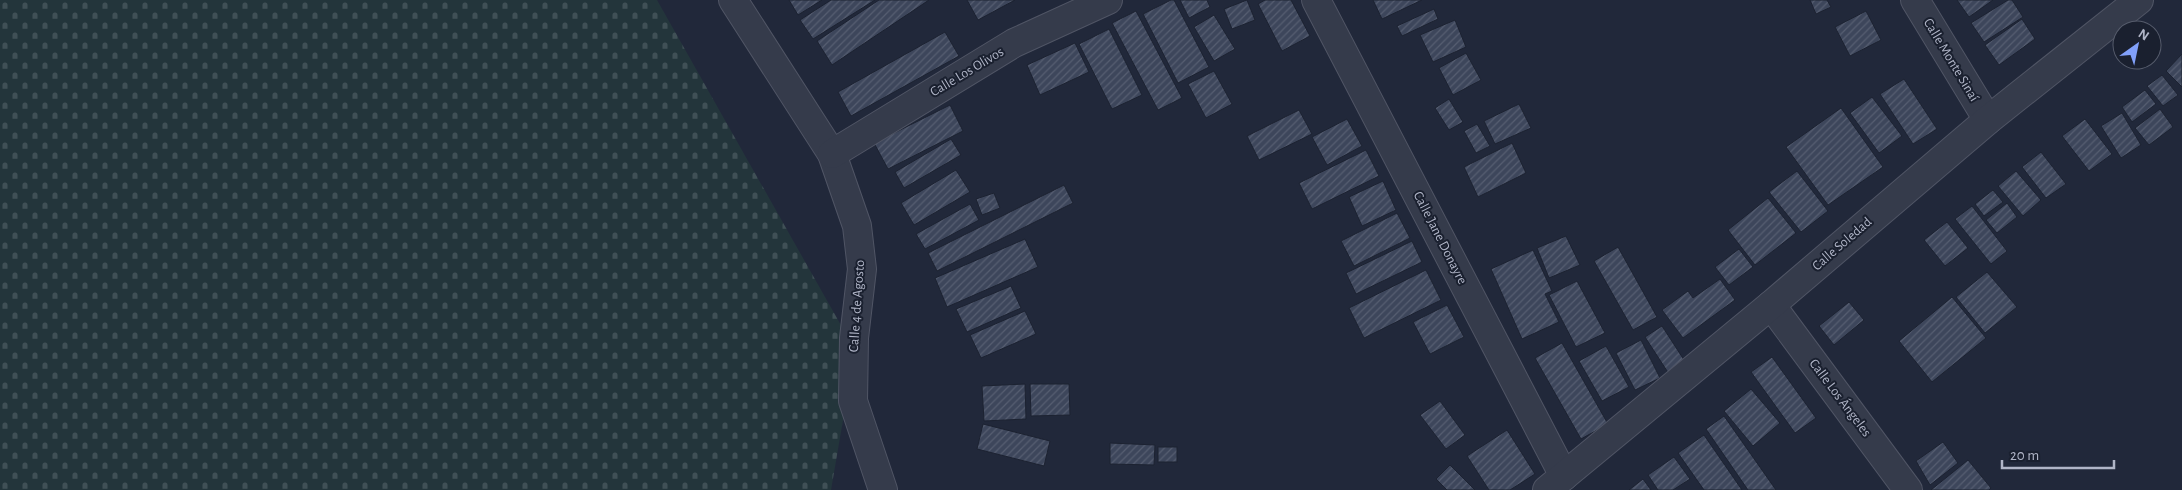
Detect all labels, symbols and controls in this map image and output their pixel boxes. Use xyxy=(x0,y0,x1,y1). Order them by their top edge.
street label: Calle Monte Sinaí xyxy=(1921,16,1982,105)
north arrow xyxy=(2112,20,2162,70)
text: N xyxy=(2136,26,2151,43)
street label: Calle Los Olivos xyxy=(928,45,1006,99)
street label: Calle Jane Donayre xyxy=(1411,189,1469,287)
street label: Calle Soledad xyxy=(1810,215,1874,273)
street label: Calle 4 de Agosto xyxy=(847,259,867,353)
street label: Calle Los Ángeles xyxy=(1806,355,1876,439)
scale bar xyxy=(2002,438,2114,470)
text: 20 m xyxy=(2010,448,2039,463)

